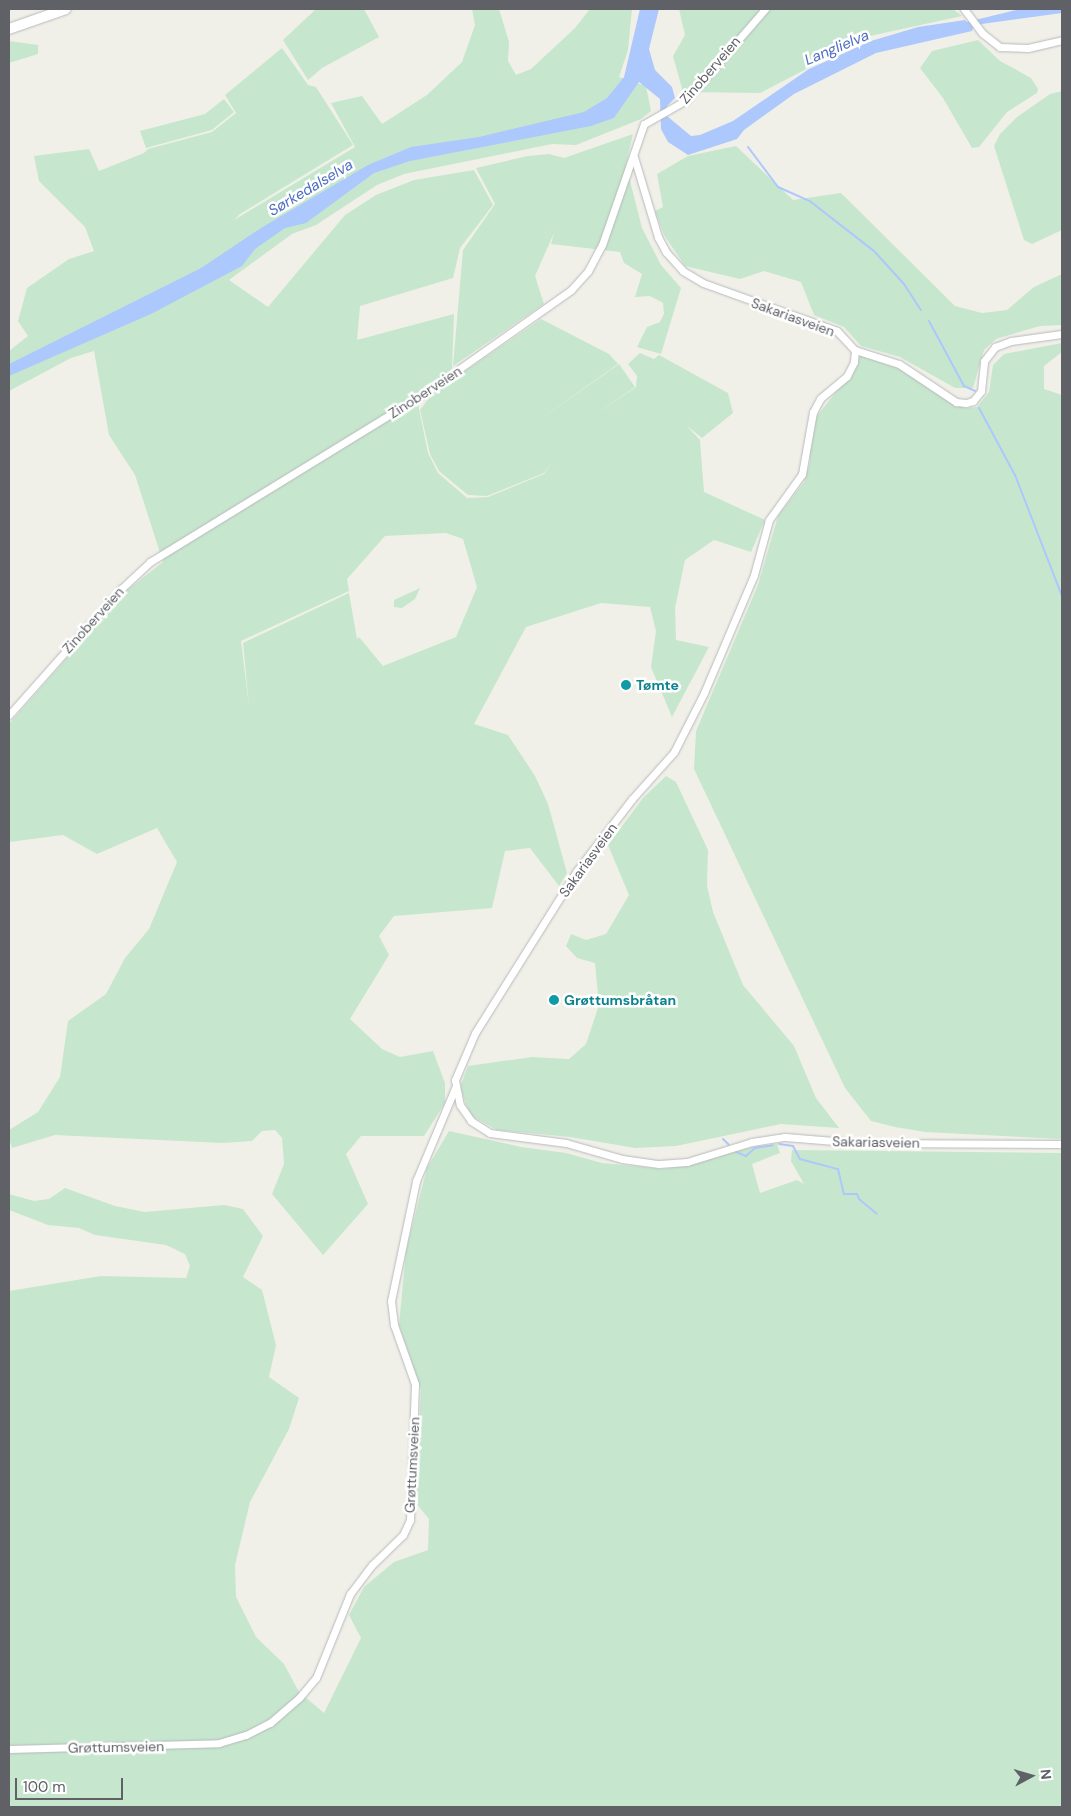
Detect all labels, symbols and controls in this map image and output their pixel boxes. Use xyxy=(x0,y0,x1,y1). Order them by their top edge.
water label: Langlielva xyxy=(802,26,872,70)
street label: Zinoberveien xyxy=(676,33,744,107)
water label: Sørkedalselva xyxy=(265,156,357,220)
street label: Sakariasveien xyxy=(749,294,837,340)
street label: Zinoberveien xyxy=(385,362,465,422)
street label: Zinoberveien xyxy=(59,583,127,657)
place label: Tømte xyxy=(636,677,679,693)
marker: Tømte xyxy=(620,679,632,691)
street label: Sakariasveien xyxy=(555,820,621,900)
place label: Grøttumsbråtan xyxy=(564,992,676,1008)
marker: Grøttumsbråtan xyxy=(548,994,560,1006)
street label: Sakariasveien xyxy=(832,1133,920,1151)
street label: Grøttumsveien xyxy=(401,1416,423,1514)
street label: Grøttumsveien xyxy=(68,1738,164,1756)
north arrow xyxy=(1006,1751,1056,1801)
scale bar xyxy=(18,1768,125,1800)
text: N xyxy=(1036,1768,1055,1780)
text: 100 m xyxy=(23,1777,66,1797)

